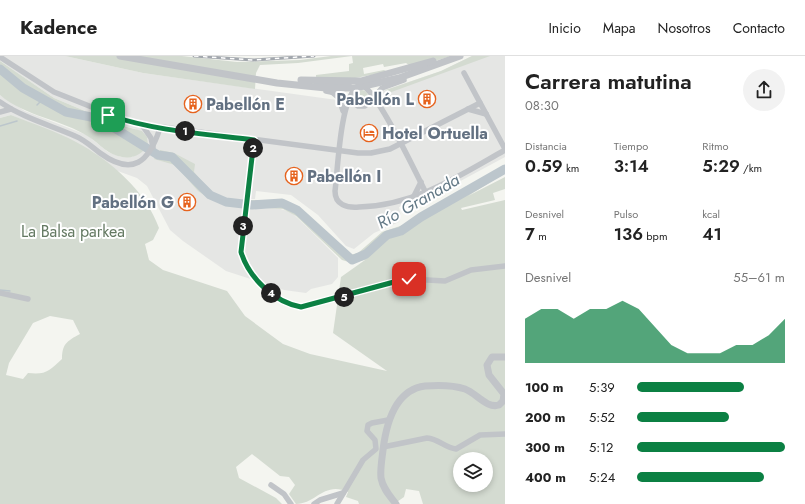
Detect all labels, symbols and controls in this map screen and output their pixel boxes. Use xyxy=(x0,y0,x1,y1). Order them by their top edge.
text: Kadence xyxy=(20,14,97,41)
text: Inicio xyxy=(548,18,581,38)
text: Mapa xyxy=(603,18,636,38)
text: Nosotros xyxy=(658,18,711,38)
text: Contacto xyxy=(733,18,785,38)
text: Carrera matutina xyxy=(525,65,692,97)
button: share xyxy=(743,69,785,111)
place label: Pabellón L xyxy=(336,88,415,111)
building icon: Pabellón L xyxy=(417,89,437,109)
place label: Pabellón E xyxy=(206,93,285,116)
building icon: Pabellón E xyxy=(183,94,203,114)
text: 08:30 xyxy=(525,96,559,115)
pin xyxy=(91,98,125,132)
icon: arrive xyxy=(97,104,119,126)
pin: 1 xyxy=(175,121,195,141)
place label: Hotel Ortuella xyxy=(382,122,488,145)
text: 1 xyxy=(182,123,188,139)
hotel icon: Hotel Ortuella xyxy=(359,123,379,143)
pin: 2 xyxy=(243,138,263,158)
text: Distancia xyxy=(525,138,567,154)
text: Tiempo xyxy=(614,138,648,154)
text: Ritmo xyxy=(702,138,729,154)
text: 2 xyxy=(249,140,257,156)
text: 0.59 xyxy=(525,154,563,178)
text: 3:14 xyxy=(614,154,649,178)
text: 5:29 xyxy=(702,154,740,178)
text: km xyxy=(563,160,579,176)
text: /km xyxy=(740,160,762,176)
place label: Pabellón I xyxy=(307,165,381,188)
building icon: Pabellón I xyxy=(284,166,304,186)
water label: Río Granada xyxy=(372,167,465,234)
place label: Pabellón G xyxy=(92,191,174,214)
building icon: Pabellón G xyxy=(177,192,197,212)
text: Desnivel xyxy=(525,206,564,222)
text: Pulso xyxy=(614,206,638,222)
text: kcal xyxy=(702,206,720,222)
pin: 3 xyxy=(233,216,253,236)
text: 3 xyxy=(240,218,246,234)
park label: La Balsa parkea xyxy=(21,220,125,243)
text: 7 xyxy=(525,222,535,246)
text: 136 xyxy=(614,222,643,246)
text: 41 xyxy=(702,222,722,246)
text: m xyxy=(535,228,547,244)
text: bpm xyxy=(643,228,667,244)
pin xyxy=(392,262,426,296)
icon: check xyxy=(398,268,420,290)
text: Desnivel xyxy=(525,268,571,287)
text: 55–61 m xyxy=(733,268,785,287)
pin: 4 xyxy=(261,283,281,303)
text: 4 xyxy=(267,285,275,301)
pin: 5 xyxy=(334,287,354,307)
text: 5 xyxy=(340,289,348,305)
text: 100 m xyxy=(525,378,563,397)
text: 5:39 xyxy=(589,378,615,397)
text: 200 m xyxy=(525,408,565,427)
text: 5:52 xyxy=(589,408,615,427)
text: 300 m xyxy=(525,438,565,457)
text: 5:12 xyxy=(589,438,613,457)
map controls xyxy=(453,452,493,492)
button: layers xyxy=(453,452,493,492)
text: 400 m xyxy=(525,468,566,487)
text: 5:24 xyxy=(589,468,615,487)

